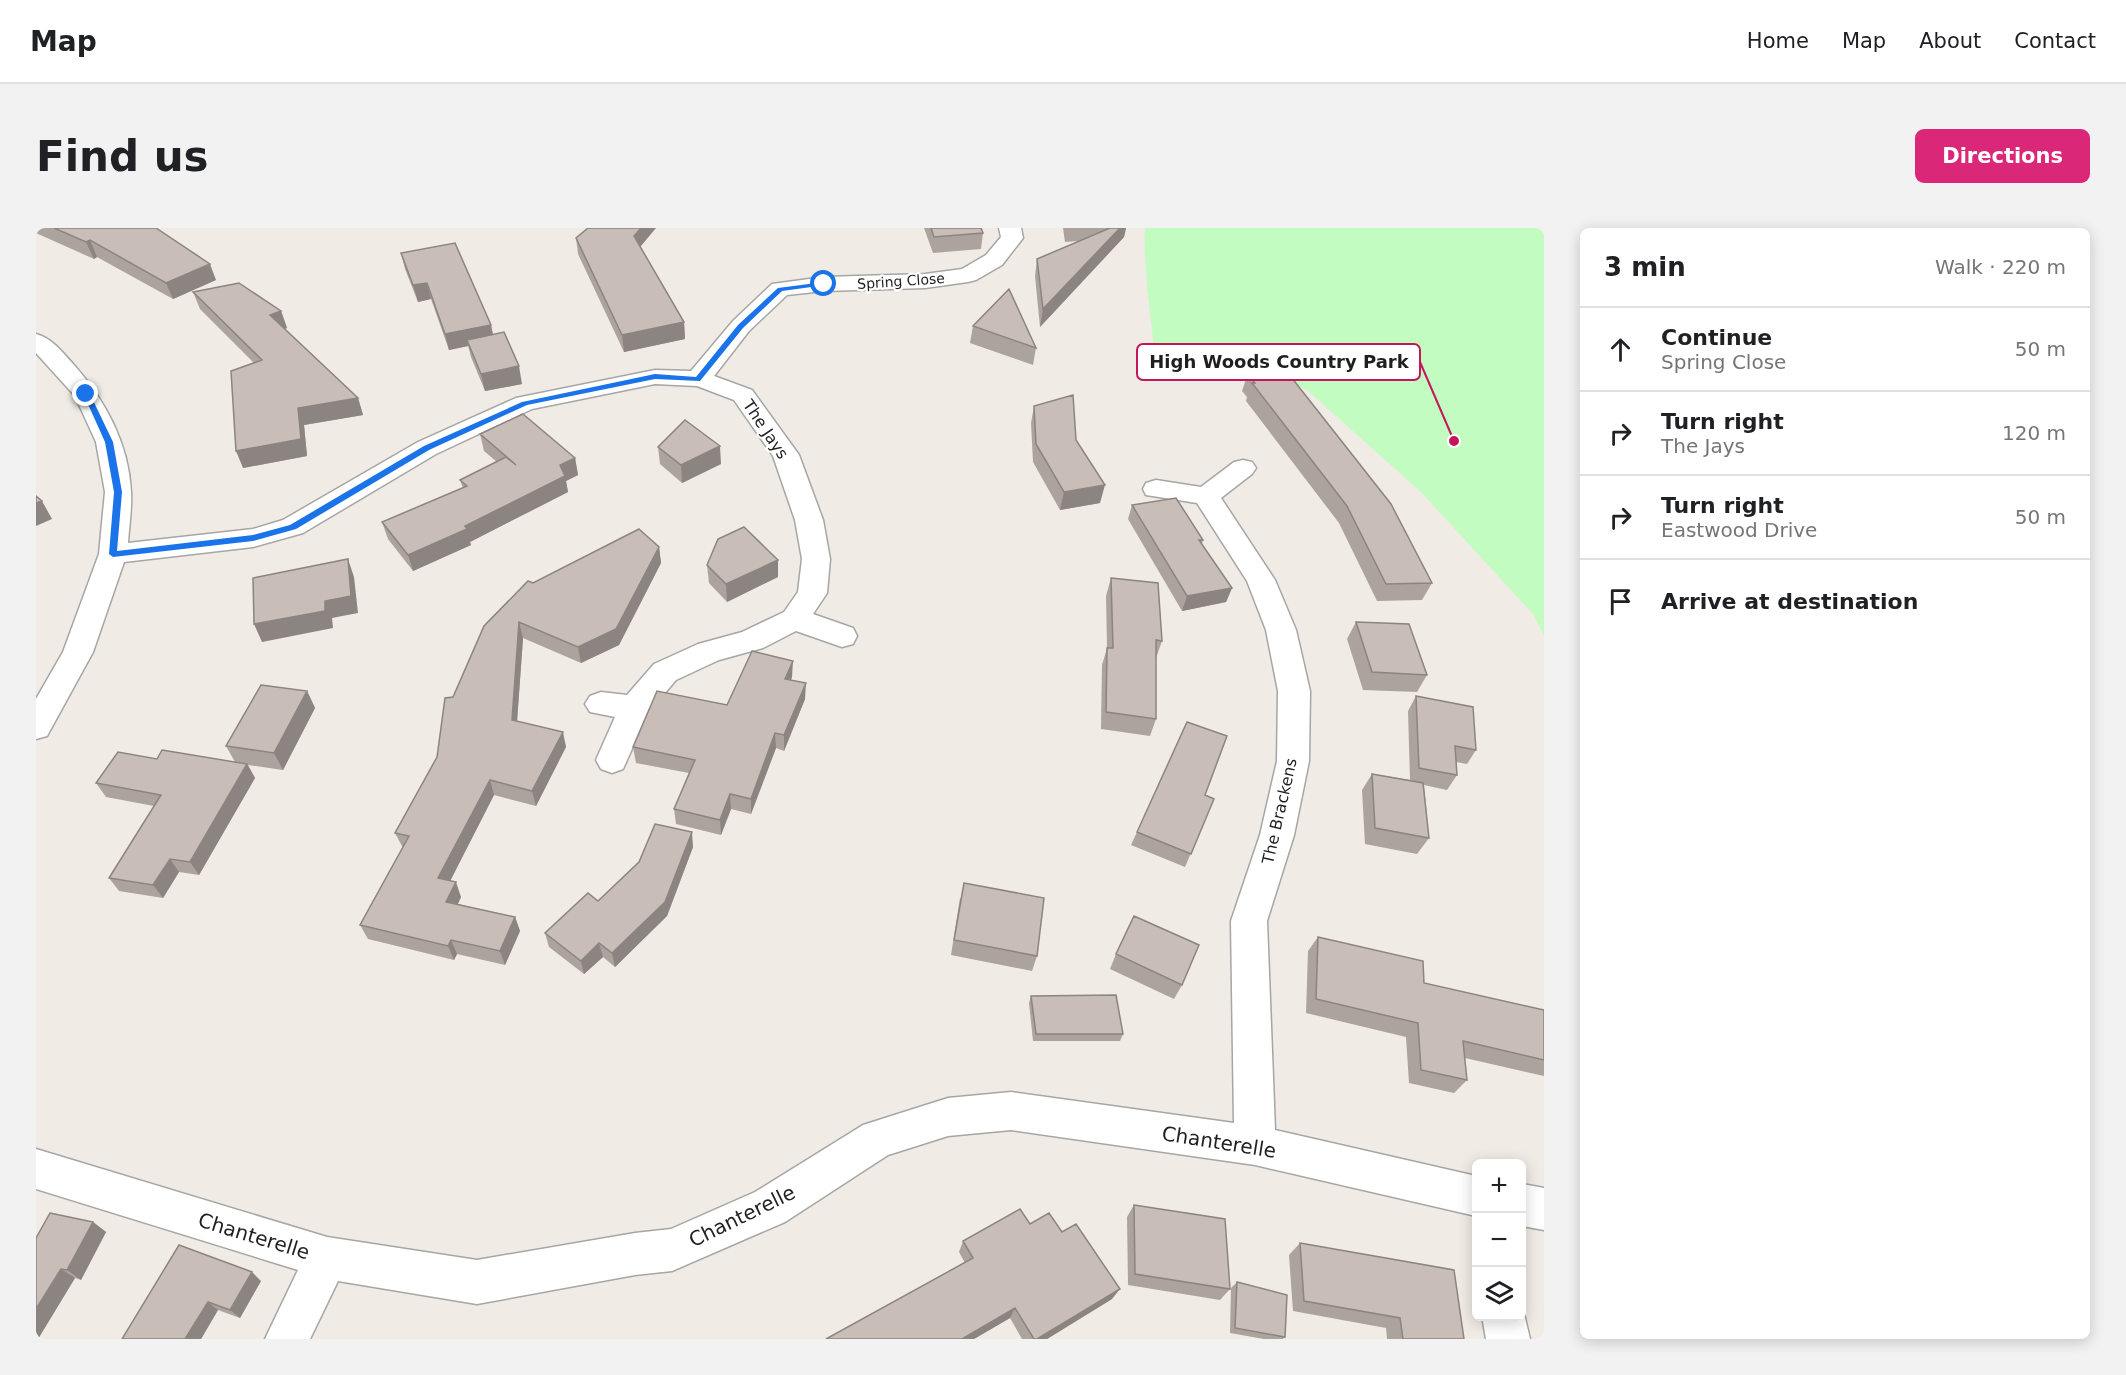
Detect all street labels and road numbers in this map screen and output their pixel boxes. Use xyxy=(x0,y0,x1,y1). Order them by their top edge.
street label: Spring Close xyxy=(857,270,945,292)
street label: The Jays xyxy=(738,395,792,462)
street label: The Brackens xyxy=(1258,756,1301,867)
street label: Chanterelle xyxy=(1160,1121,1278,1163)
street label: Chanterelle xyxy=(685,1180,799,1252)
street label: Chanterelle xyxy=(195,1208,313,1264)

